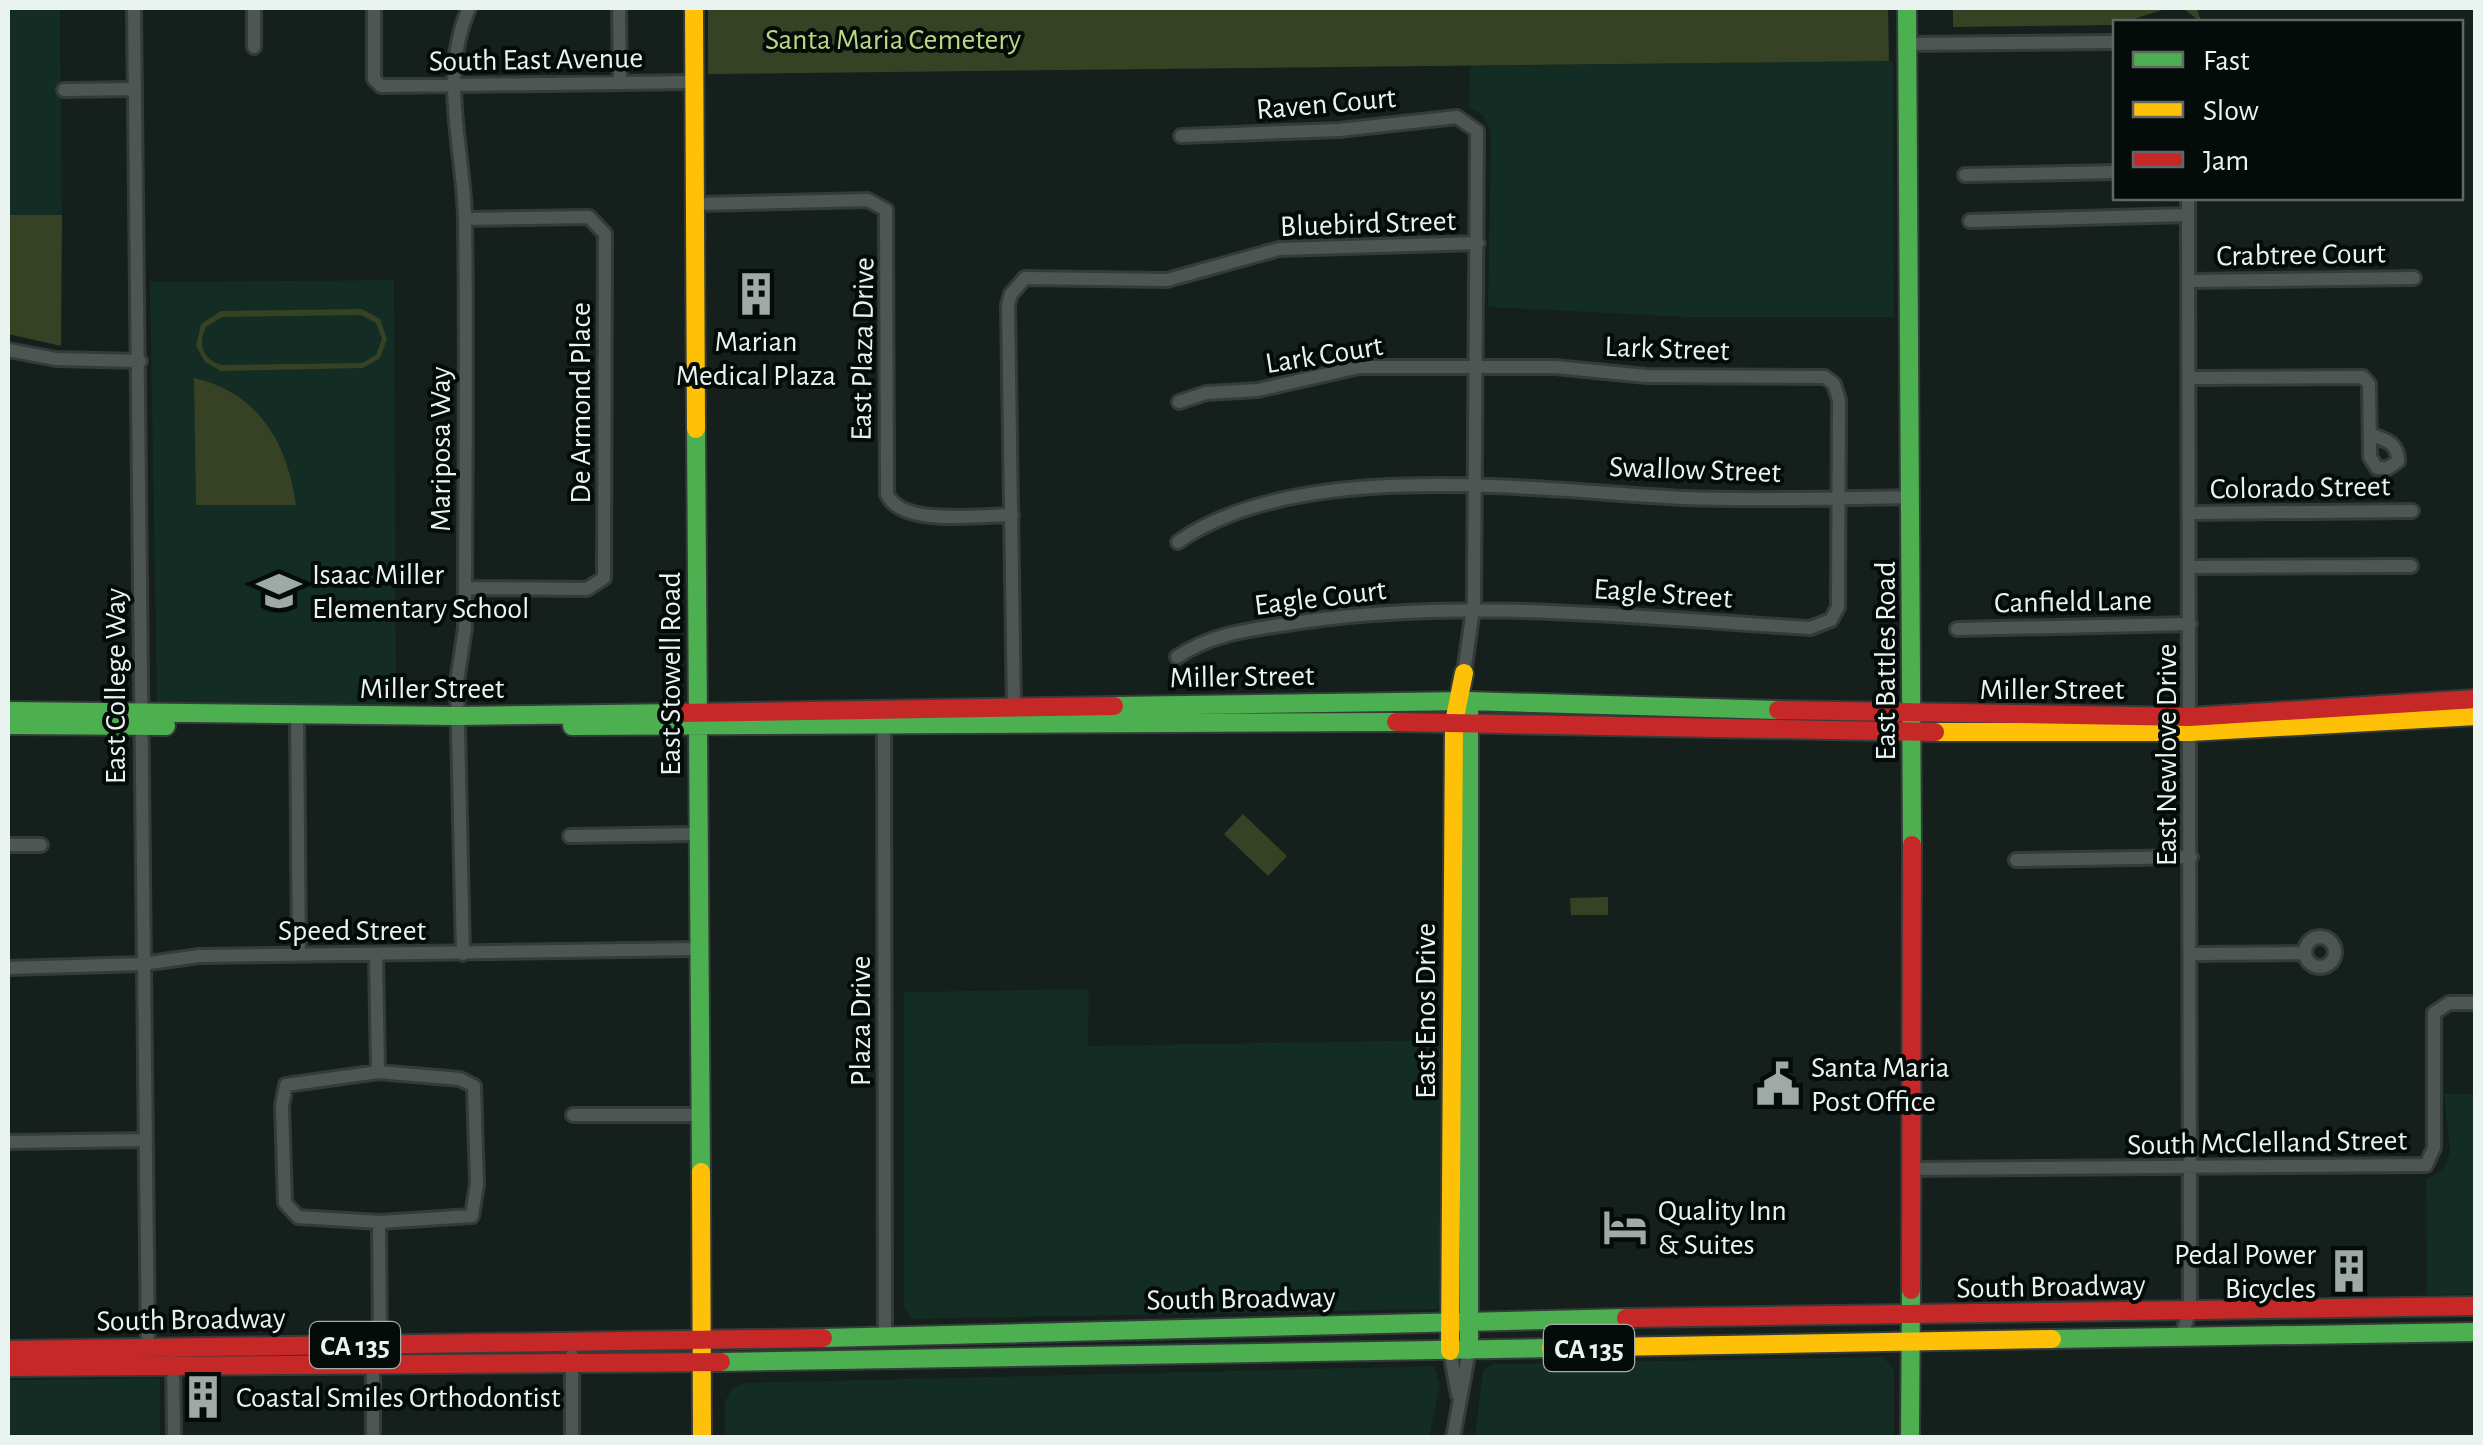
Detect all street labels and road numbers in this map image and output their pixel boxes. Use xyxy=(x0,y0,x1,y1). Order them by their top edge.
street label: South East Avenue xyxy=(429,43,644,77)
street label: Raven Court xyxy=(1255,83,1398,125)
street label: Bluebird Street xyxy=(1280,206,1457,242)
street label: Crabtree Court xyxy=(2216,239,2386,271)
street label: East Plaza Drive xyxy=(846,257,880,441)
street label: De Armond Place xyxy=(566,302,596,504)
street label: Lark Court xyxy=(1263,331,1385,379)
street label: Lark Street xyxy=(1604,332,1730,366)
street label: Mariposa Way xyxy=(426,366,456,532)
street label: Swallow Street xyxy=(1608,452,1782,488)
street label: Colorado Street xyxy=(2209,471,2391,505)
street label: East Battles Road xyxy=(1871,561,1901,761)
street label: East Stowell Road xyxy=(656,572,686,776)
street label: Eagle Street xyxy=(1592,574,1734,614)
street label: Eagle Court xyxy=(1253,575,1388,621)
street label: Canfield Lane xyxy=(1994,586,2152,618)
street label: East College Way xyxy=(101,588,131,784)
street label: East Newlove Drive xyxy=(2152,644,2182,866)
street label: Miller Street xyxy=(1169,661,1315,693)
street label: Miller Street xyxy=(360,674,505,704)
street label: Miller Street xyxy=(1980,675,2125,705)
street label: Speed Street xyxy=(278,916,427,946)
street label: East Enos Drive xyxy=(1411,923,1441,1099)
street label: Plaza Drive xyxy=(846,956,876,1086)
street label: South McClelland Street xyxy=(2127,1126,2408,1160)
street label: South Broadway xyxy=(1956,1270,2146,1304)
street label: South Broadway xyxy=(1146,1282,1336,1316)
street label: South Broadway xyxy=(96,1303,286,1337)
road number: CA 135 xyxy=(310,1322,400,1368)
road number: CA 135 xyxy=(1544,1325,1634,1371)

